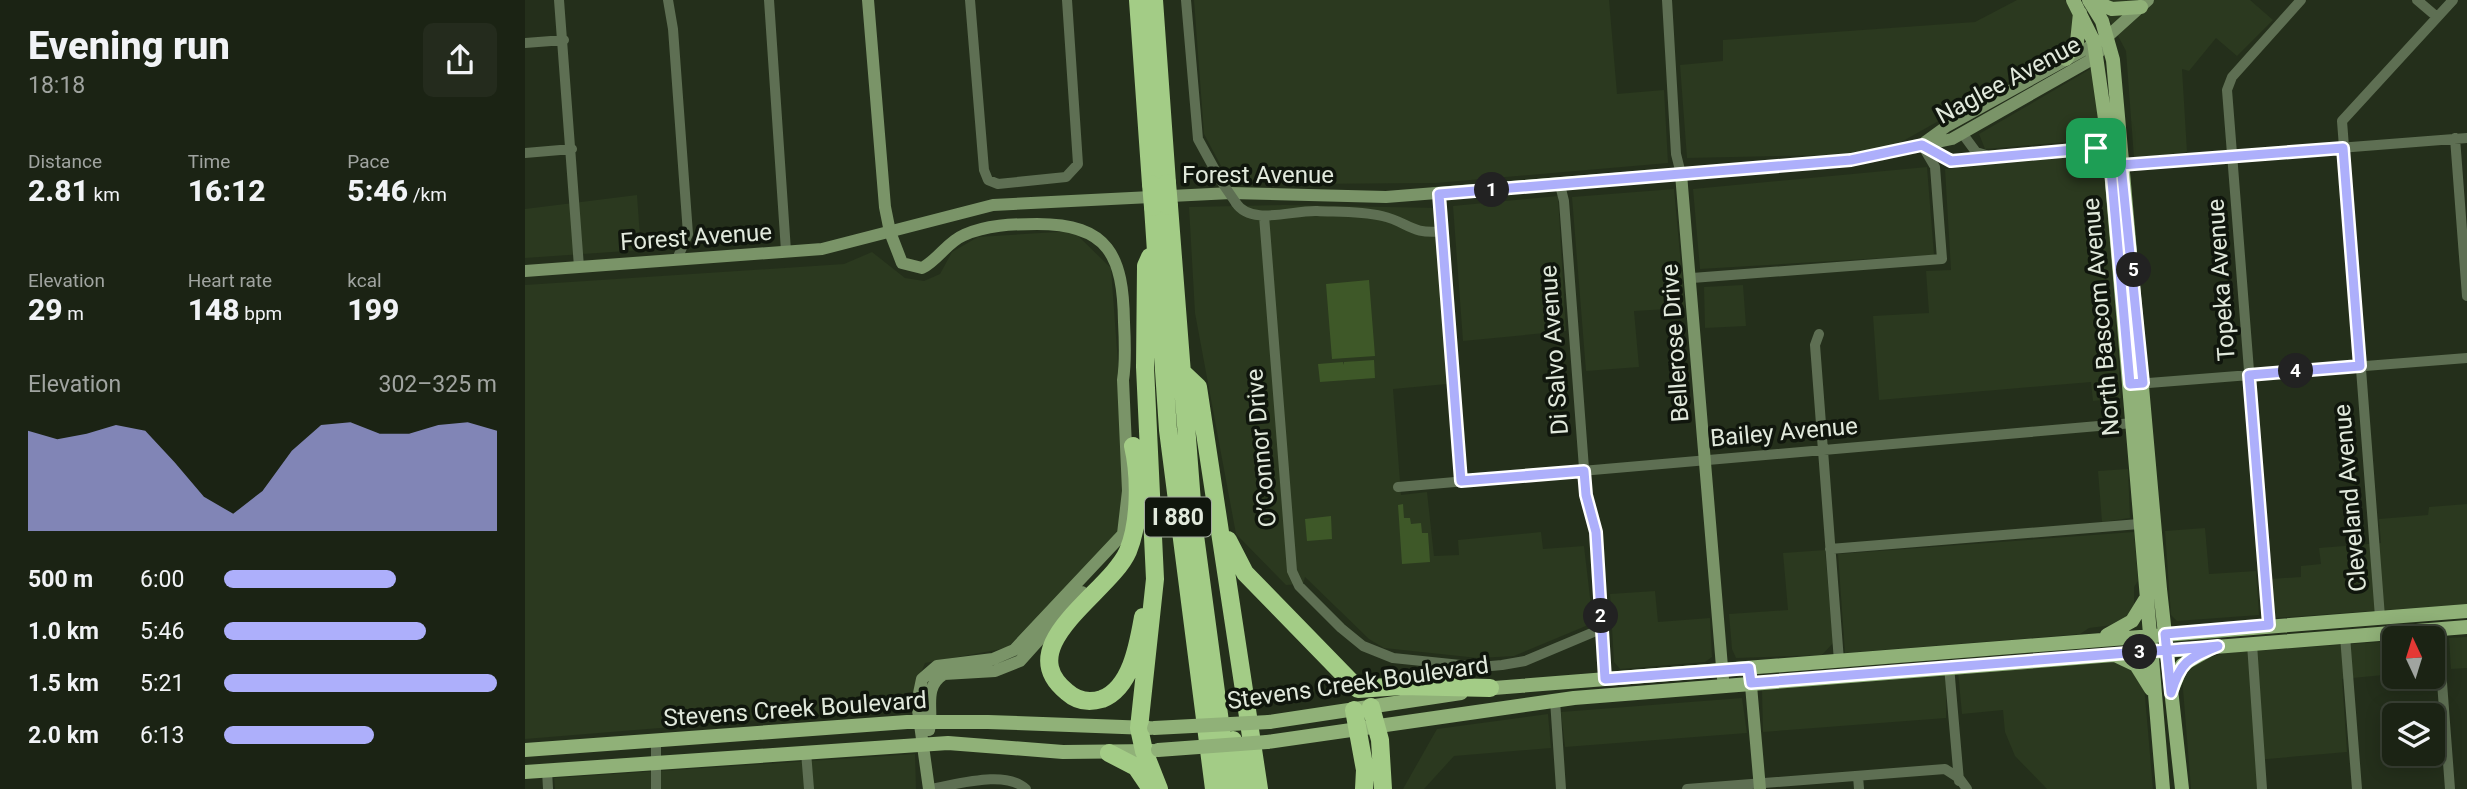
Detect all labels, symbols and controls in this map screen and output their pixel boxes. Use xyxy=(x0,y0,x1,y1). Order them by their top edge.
button: share xyxy=(423,23,497,97)
text: Evening run xyxy=(28,24,230,68)
street label: Naglee Avenue xyxy=(1931,30,2085,130)
text: 18:18 xyxy=(28,72,85,99)
pin xyxy=(2066,118,2126,178)
icon: arrive xyxy=(2077,129,2115,167)
text: Distance xyxy=(28,150,102,173)
text: Time xyxy=(188,150,230,173)
text: Pace xyxy=(347,150,390,173)
street label: Forest Avenue xyxy=(1182,161,1334,189)
pin: 1 xyxy=(1475,172,1509,208)
text: 2.81 xyxy=(28,173,89,208)
text: 16:12 xyxy=(188,173,266,208)
text: 5:46 xyxy=(347,173,408,208)
text: 1 xyxy=(1486,178,1497,201)
text: km xyxy=(89,183,120,206)
text: /km xyxy=(408,183,447,206)
street label: North Bascom Avenue xyxy=(2077,197,2125,437)
street label: Topeka Avenue xyxy=(2201,198,2241,362)
street label: Forest Avenue xyxy=(619,218,773,256)
pin: 5 xyxy=(2117,252,2151,288)
text: 5 xyxy=(2128,258,2139,281)
street label: Bellerose Drive xyxy=(1656,263,1694,423)
street label: Di Salvo Avenue xyxy=(1534,264,1574,436)
text: Elevation xyxy=(28,269,105,292)
text: Heart rate xyxy=(188,269,272,292)
text: kcal xyxy=(347,269,382,292)
text: 29 xyxy=(28,292,63,327)
text: 148 xyxy=(188,292,240,327)
text: 199 xyxy=(347,292,399,327)
text: m xyxy=(63,302,84,325)
text: bpm xyxy=(240,302,282,325)
pin: 4 xyxy=(2279,354,2313,388)
text: 4 xyxy=(2290,359,2301,382)
street label: O’Connor Drive xyxy=(1240,368,1282,528)
text: Elevation xyxy=(28,371,121,398)
text: 302–325 m xyxy=(378,371,497,398)
street label: Cleveland Avenue xyxy=(2328,403,2372,593)
street label: Bailey Avenue xyxy=(1709,412,1859,452)
road number: I 880 xyxy=(1145,498,1211,537)
text: 500 m xyxy=(28,566,93,593)
text: 6:00 xyxy=(140,566,184,593)
pin: 2 xyxy=(1583,598,1619,634)
text: 2 xyxy=(1595,604,1606,627)
text: 1.0 km xyxy=(28,618,99,645)
text: 5:46 xyxy=(140,618,184,645)
north arrow xyxy=(2382,626,2445,690)
map controls xyxy=(2382,626,2445,766)
pin: 3 xyxy=(2123,634,2157,670)
text: 3 xyxy=(2134,640,2145,663)
street label: Stevens Creek Boulevard xyxy=(1225,651,1491,715)
text: 1.5 km xyxy=(28,670,99,697)
text: 5:21 xyxy=(140,670,184,697)
street label: Stevens Creek Boulevard xyxy=(662,686,928,732)
button: layers xyxy=(2382,703,2445,766)
text: 2.0 km xyxy=(28,722,99,749)
text: 6:13 xyxy=(140,722,184,749)

